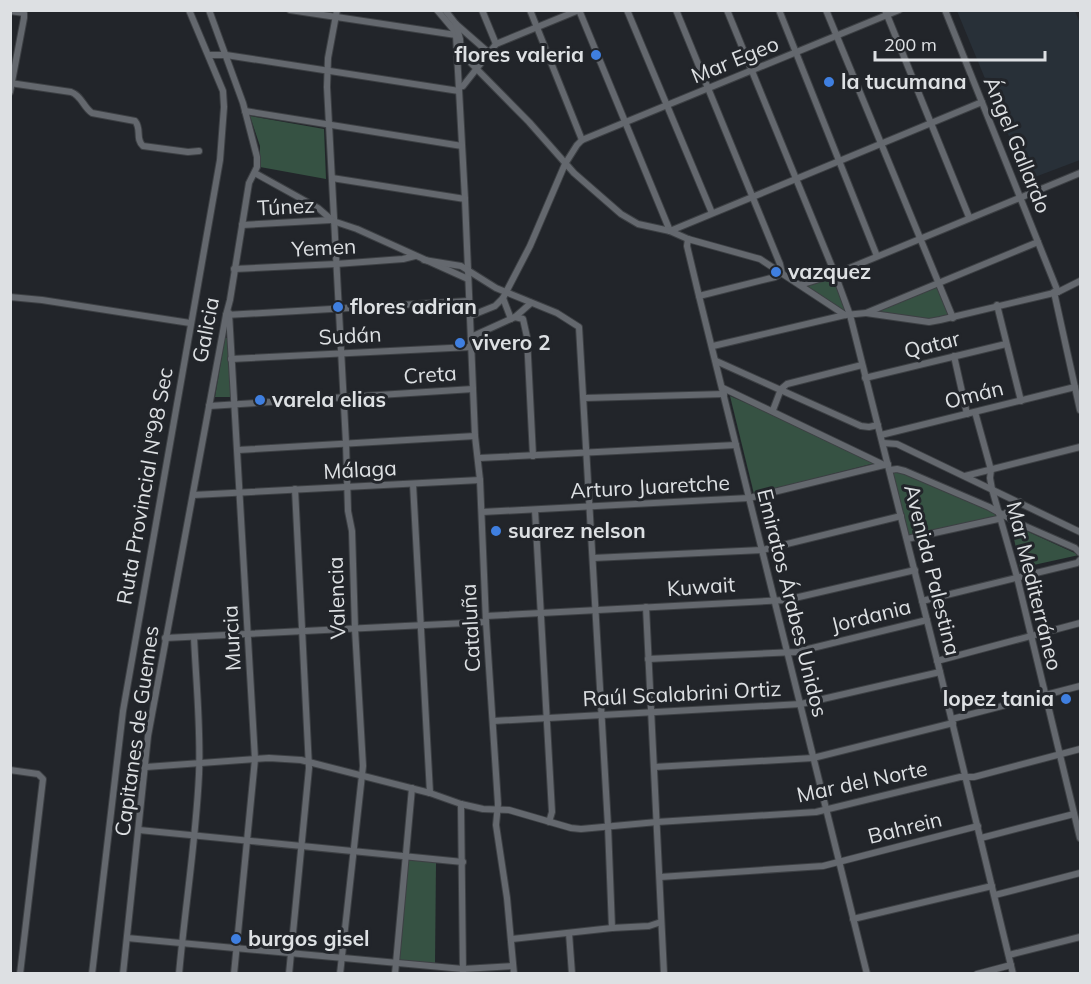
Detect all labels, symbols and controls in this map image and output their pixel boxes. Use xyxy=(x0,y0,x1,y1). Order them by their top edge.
scale bar xyxy=(875,24,1044,62)
street label: Mar Egeo xyxy=(687,30,782,88)
text: 200 m xyxy=(884,33,937,56)
place label: flores valeria xyxy=(455,41,584,67)
marker: flores valeria xyxy=(589,48,603,62)
place label: la tucumana xyxy=(841,68,966,94)
street label: Ángel Gallardo xyxy=(979,73,1057,217)
marker: la tucumana xyxy=(822,75,836,89)
street label: Túnez xyxy=(256,192,316,220)
street label: Yemen xyxy=(290,232,357,262)
place label: vazquez xyxy=(787,258,871,284)
marker: vazquez xyxy=(769,265,783,279)
place label: flores adrian xyxy=(350,293,477,319)
street label: Galicia xyxy=(186,295,224,365)
marker: flores adrian xyxy=(331,300,345,314)
street label: Sudán xyxy=(318,320,382,350)
street label: Qatar xyxy=(901,325,963,363)
place label: vivero 2 xyxy=(471,329,551,355)
marker: vivero 2 xyxy=(453,336,467,350)
street label: Creta xyxy=(402,359,457,389)
street label: Ruta Provincial Nº98 Sec xyxy=(110,365,178,606)
street label: Omán xyxy=(942,374,1006,414)
place label: varela elias xyxy=(271,386,386,412)
marker: varela elias xyxy=(253,393,267,407)
street label: Málaga xyxy=(323,454,397,484)
street label: Arturo Juaretche xyxy=(569,469,730,503)
street label: Avenida Palestina xyxy=(899,482,967,658)
street label: Emiratos Árabes Unidos xyxy=(752,486,834,720)
street label: Mar Mediterráneo xyxy=(1001,499,1069,673)
place label: suarez nelson xyxy=(508,517,646,543)
marker: suarez nelson xyxy=(489,524,503,538)
street label: Valencia xyxy=(322,556,350,640)
street label: Kuwait xyxy=(666,571,736,601)
street label: Cataluña xyxy=(455,583,485,673)
street label: Jordania xyxy=(828,593,913,638)
street label: Murcia xyxy=(216,605,246,672)
street label: Capitanes de Guemes xyxy=(108,624,164,838)
street label: Raúl Scalabrini Ortiz xyxy=(582,675,782,711)
place label: lopez tania xyxy=(943,685,1054,711)
marker: lopez tania xyxy=(1059,692,1073,706)
street label: Mar del Norte xyxy=(794,755,929,808)
street label: Bahrein xyxy=(865,805,944,849)
place label: burgos gisel xyxy=(248,925,369,951)
marker: burgos gisel xyxy=(229,932,243,946)

